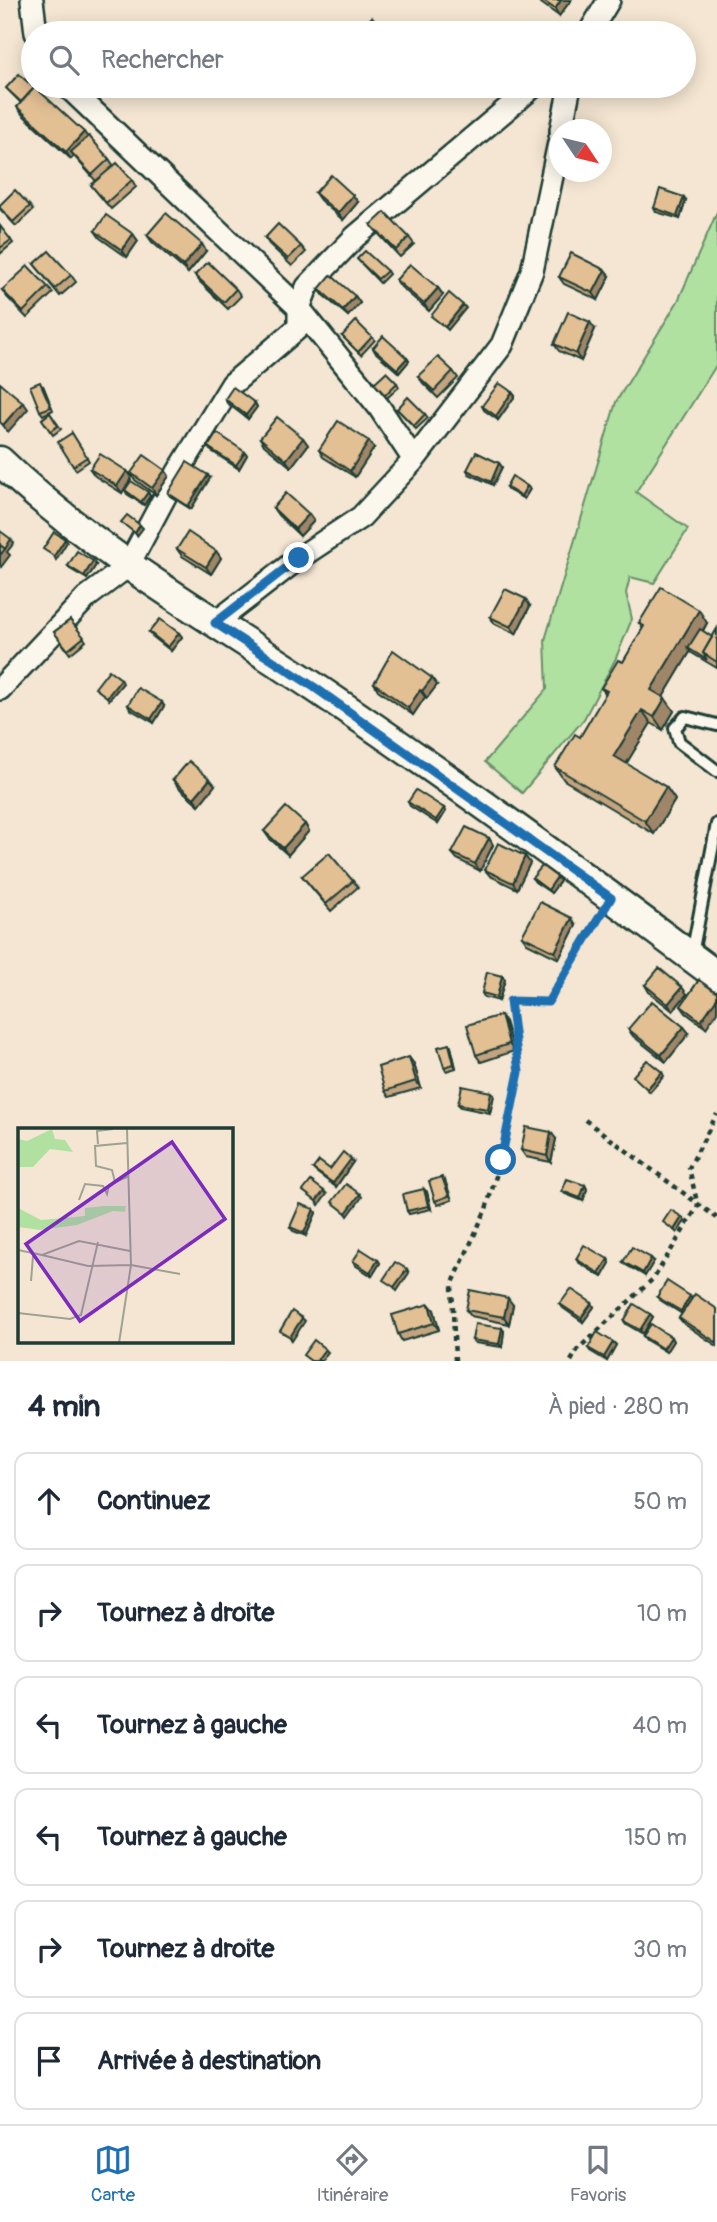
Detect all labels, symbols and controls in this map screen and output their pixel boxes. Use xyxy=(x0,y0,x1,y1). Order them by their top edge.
search box xyxy=(21,21,696,98)
icon: search xyxy=(45,41,83,79)
text: Rechercher xyxy=(101,44,224,76)
north arrow xyxy=(549,119,612,182)
route end xyxy=(283,542,314,573)
inset map xyxy=(18,1128,233,1344)
route start xyxy=(485,1144,516,1175)
text: 4 min xyxy=(28,1388,101,1425)
text: À pied · 280 m xyxy=(548,1392,689,1421)
icon: ahead xyxy=(30,1482,68,1520)
text: Continuez xyxy=(97,1485,210,1517)
text: 50 m xyxy=(633,1487,687,1516)
icon: right xyxy=(30,1594,68,1632)
text: Tournez à droite xyxy=(97,1597,274,1629)
text: 10 m xyxy=(637,1599,687,1628)
icon: left xyxy=(30,1706,68,1744)
text: Tournez à gauche xyxy=(97,1709,287,1741)
text: 40 m xyxy=(633,1711,687,1740)
icon: left xyxy=(30,1818,68,1856)
text: Tournez à gauche xyxy=(97,1821,287,1853)
text: 150 m xyxy=(624,1823,687,1852)
icon: right xyxy=(30,1930,68,1968)
text: Tournez à droite xyxy=(97,1933,274,1965)
text: 30 m xyxy=(633,1935,687,1964)
icon: arrive xyxy=(30,2042,68,2080)
text: Arrivée à destination xyxy=(97,2045,321,2077)
tab: Carte xyxy=(91,2141,135,2207)
tab: Itinéraire xyxy=(316,2141,388,2207)
tab: Favoris xyxy=(570,2141,626,2207)

